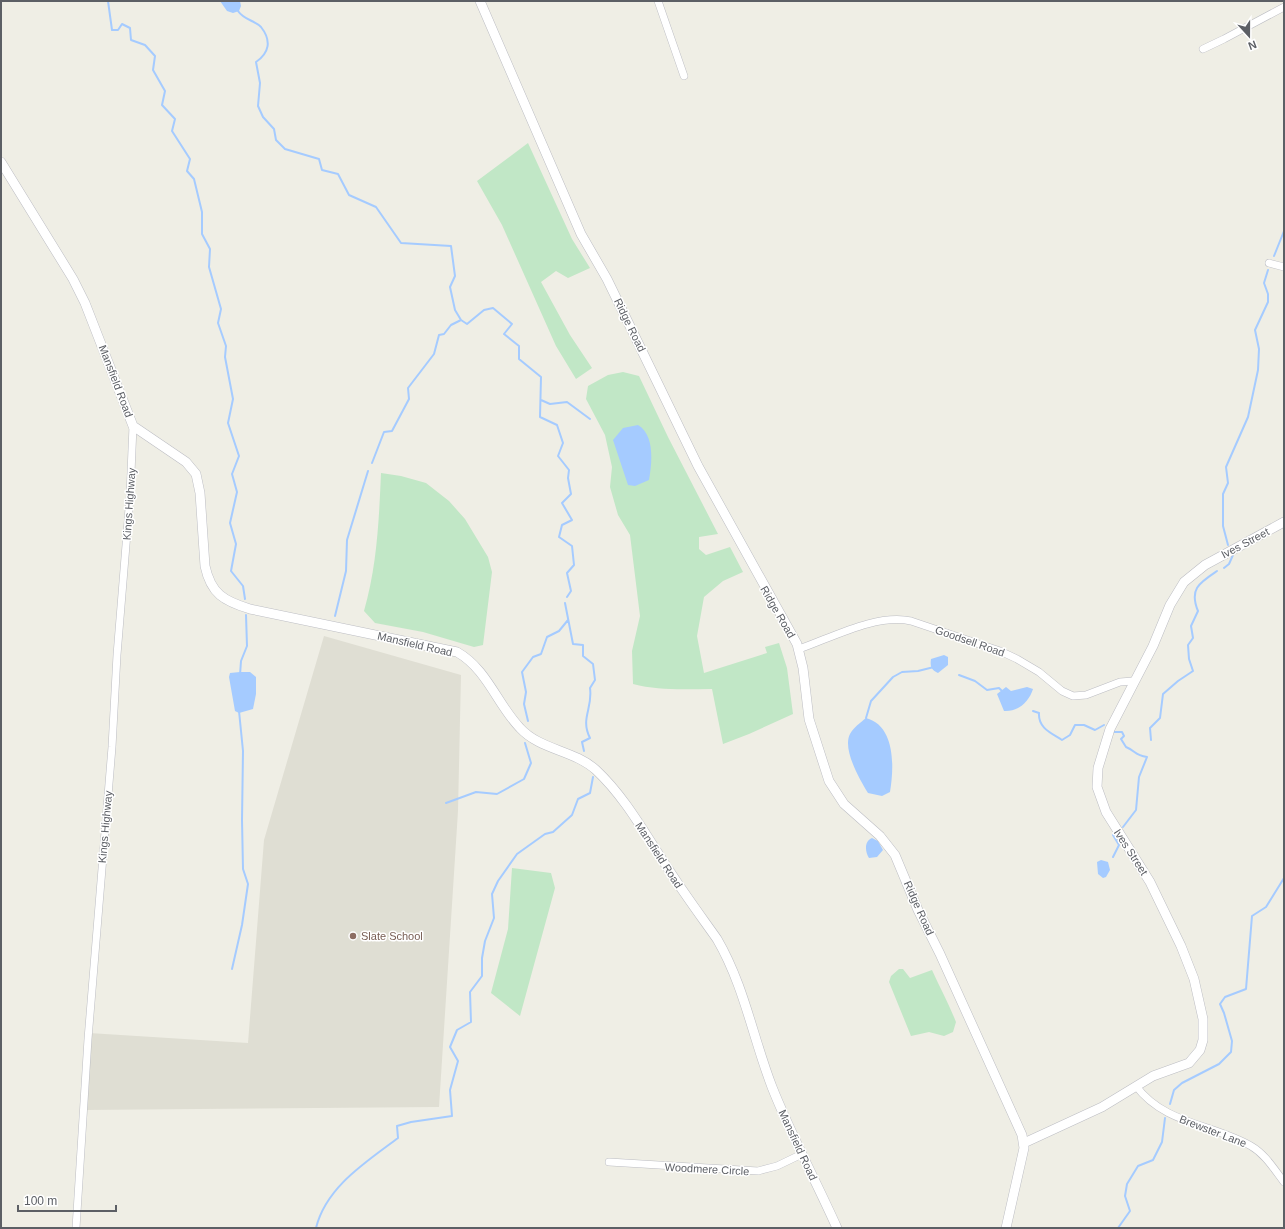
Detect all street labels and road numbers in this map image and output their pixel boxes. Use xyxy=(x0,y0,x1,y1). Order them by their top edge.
street label: Ridge Road xyxy=(612,296,648,354)
street label: Mansfield Road xyxy=(97,343,135,419)
street label: Kings Highway xyxy=(120,467,138,541)
street label: Ives Street xyxy=(1219,525,1271,561)
street label: Ridge Road xyxy=(758,584,798,640)
street label: Goodsell Road xyxy=(934,623,1006,659)
street label: Mansfield Road xyxy=(376,630,454,658)
street label: Kings Highway xyxy=(96,790,114,864)
street label: Mansfield Road xyxy=(633,820,685,890)
street label: Ives Street xyxy=(1112,827,1150,877)
street label: Ridge Road xyxy=(902,879,936,937)
street label: Mansfield Road xyxy=(776,1108,820,1182)
street label: Brewster Lane xyxy=(1178,1113,1248,1149)
street label: Woodmere Circle xyxy=(664,1161,750,1177)

